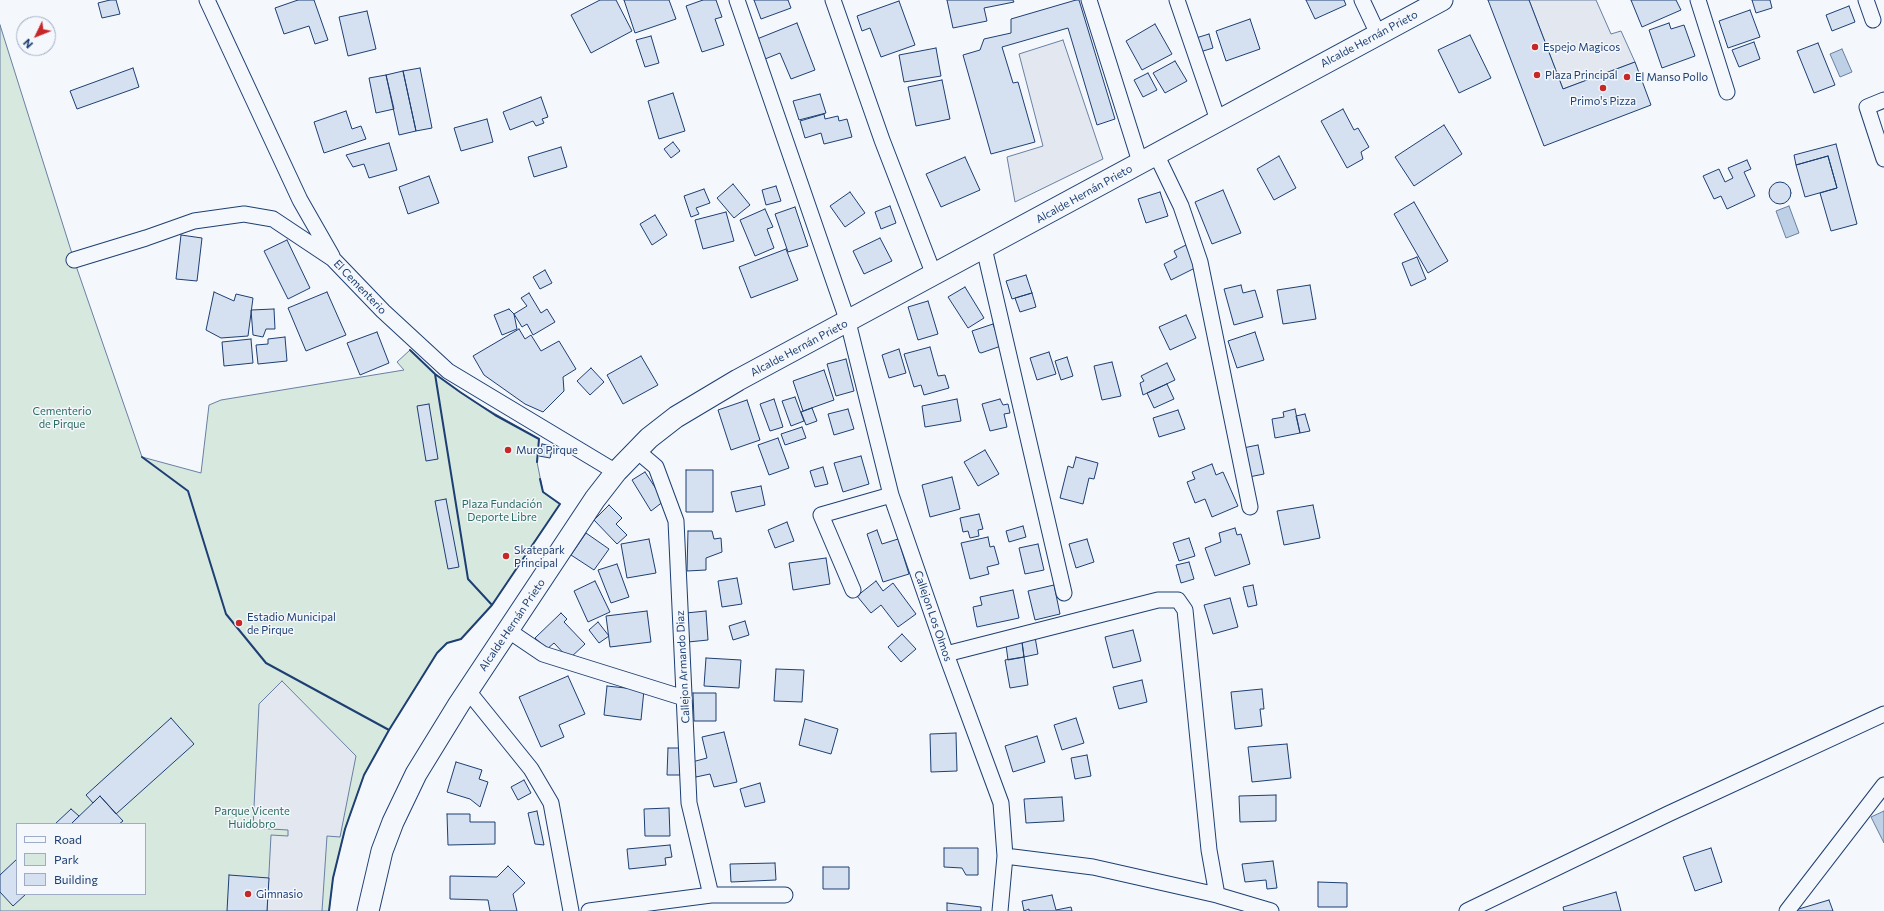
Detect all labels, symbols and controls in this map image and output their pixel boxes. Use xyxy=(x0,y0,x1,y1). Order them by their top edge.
street label: Alcalde Hernán Prieto xyxy=(1318,8,1420,70)
north arrow xyxy=(16,16,56,56)
text: N xyxy=(20,36,35,51)
place label: Espejo Magicos xyxy=(1543,40,1620,54)
marker: Espejo Magicos xyxy=(1530,42,1540,52)
place label: Plaza Principal xyxy=(1545,68,1618,82)
marker: Plaza Principal xyxy=(1532,70,1542,80)
place label: El Manso Pollo xyxy=(1635,70,1708,84)
marker: El Manso Pollo xyxy=(1622,72,1632,82)
marker: Primo's Pizza xyxy=(1598,83,1608,93)
place label: Primo's Pizza xyxy=(1570,94,1636,108)
street label: Alcalde Hernán Prieto xyxy=(1033,162,1135,226)
street label: El Cementerio xyxy=(331,257,389,317)
street label: Alcalde Hernán Prieto xyxy=(748,317,850,379)
park label: Cementerio de Pirque xyxy=(32,404,92,430)
place label: Muro Pirque xyxy=(516,443,578,457)
marker: Muro Pirque xyxy=(503,445,513,455)
park label: Plaza Fundación Deporte Libre xyxy=(462,497,542,523)
place label: Skatepark Principal xyxy=(514,543,565,569)
marker: Skatepark Principal xyxy=(501,551,511,561)
street label: Callejon Los Olmos xyxy=(911,569,955,663)
street label: Alcalde Hernán Prieto xyxy=(476,576,548,674)
place label: Estadio Municipal de Pirque xyxy=(247,610,336,636)
street label: Callejon Armando Diaz xyxy=(673,610,693,724)
marker: Estadio Municipal de Pirque xyxy=(234,618,244,628)
park label: Parque Vicente Huidobro xyxy=(214,804,290,830)
legend xyxy=(16,823,146,895)
text: Road xyxy=(54,832,82,846)
text: Park xyxy=(54,852,79,866)
text: Building xyxy=(54,872,98,886)
place label: Gimnasio xyxy=(256,887,303,901)
marker: Gimnasio xyxy=(243,889,253,899)

